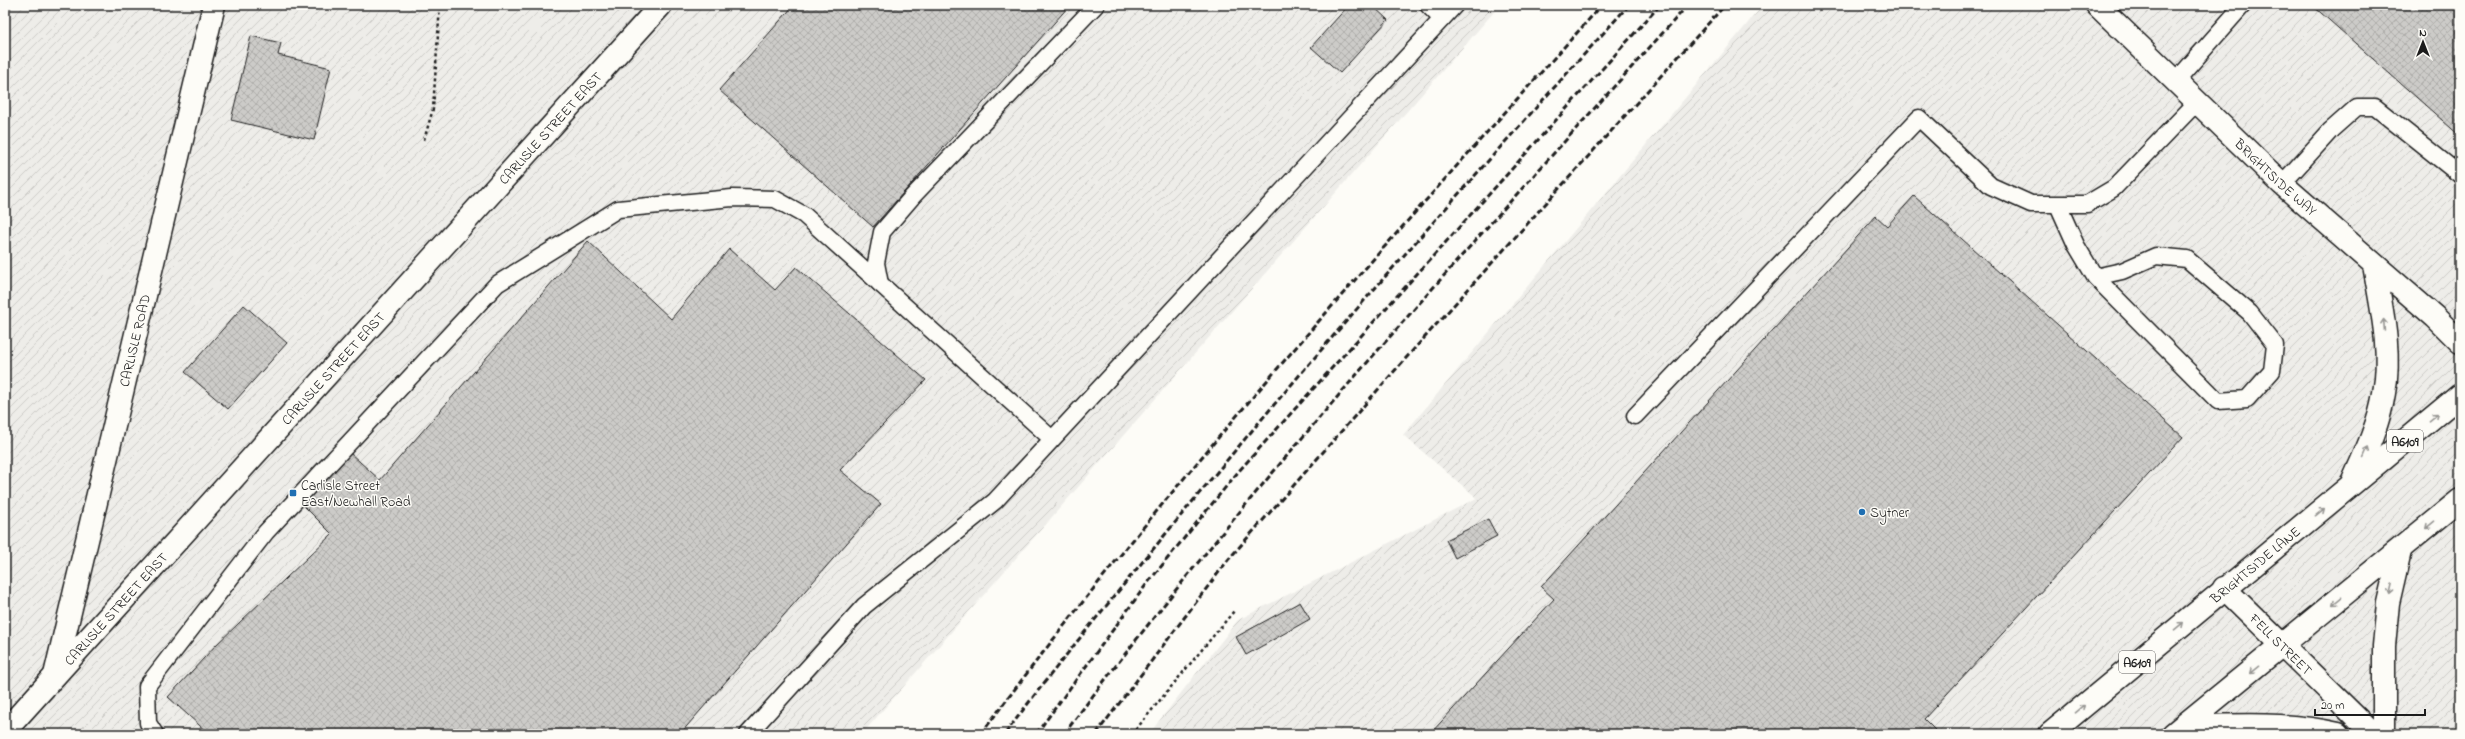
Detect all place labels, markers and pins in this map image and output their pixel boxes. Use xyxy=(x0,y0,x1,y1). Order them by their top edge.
place label: Carlisle Street East/Newhall Road xyxy=(301,476,411,513)
marker: Carlisle Street East/Newhall Road xyxy=(288,488,298,498)
place label: Sytner xyxy=(1870,503,1910,525)
marker: Sytner xyxy=(1857,507,1867,517)

